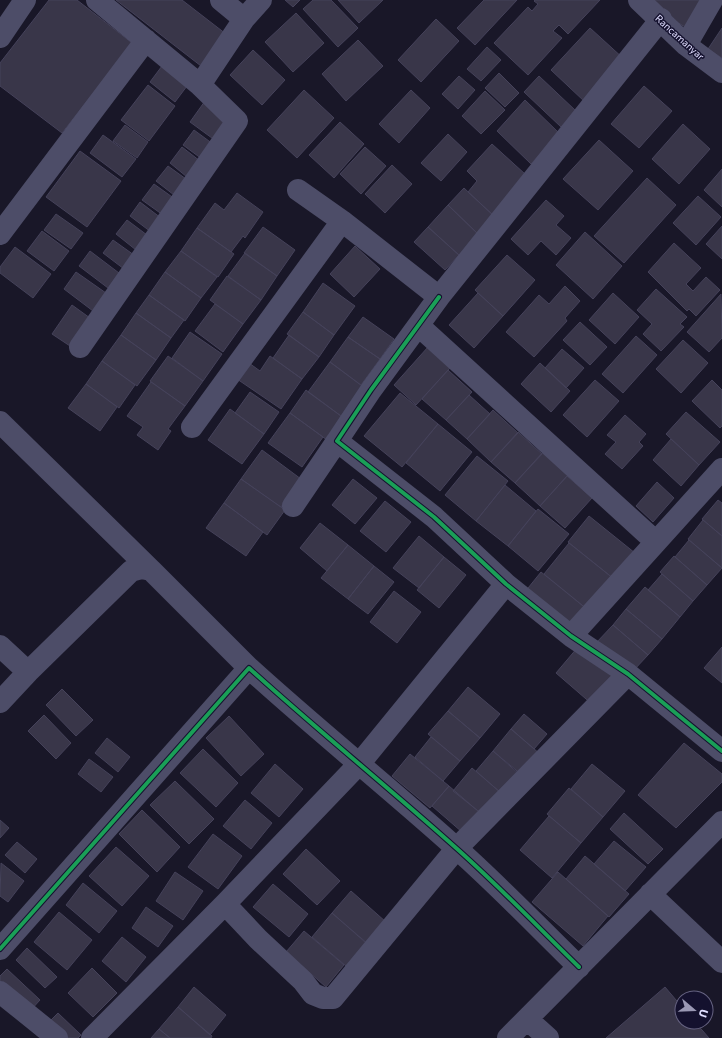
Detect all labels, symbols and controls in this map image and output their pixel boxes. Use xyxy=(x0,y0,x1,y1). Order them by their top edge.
street label: Rancamanyar xyxy=(653,12,707,62)
north arrow xyxy=(674,990,714,1030)
text: U xyxy=(696,1008,711,1019)

